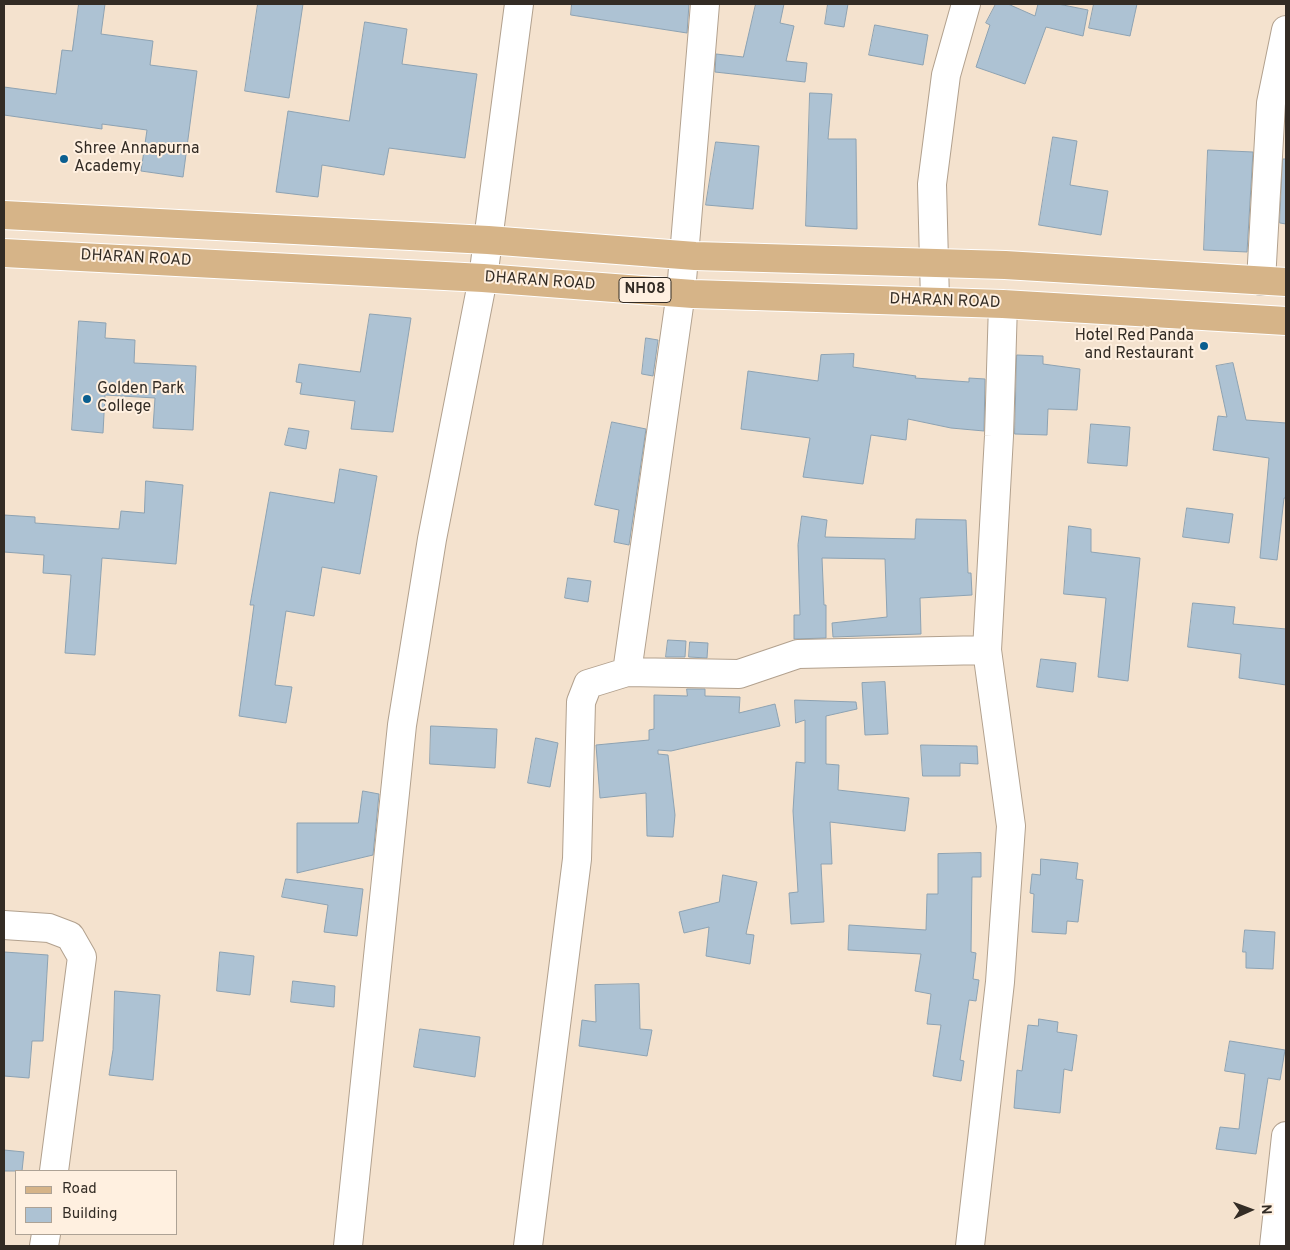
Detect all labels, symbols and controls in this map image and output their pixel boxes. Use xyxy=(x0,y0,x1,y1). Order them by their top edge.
place label: Shree Annapurna Academy xyxy=(74,140,199,178)
marker: Shree Annapurna Academy xyxy=(58,153,70,165)
street label: DHARAN ROAD xyxy=(80,247,192,271)
street label: DHARAN ROAD xyxy=(484,269,596,295)
road number: NH08 xyxy=(619,278,671,302)
street label: DHARAN ROAD xyxy=(889,290,1001,314)
place label: Hotel Red Panda and Restaurant xyxy=(1075,327,1194,365)
marker: Hotel Red Panda and Restaurant xyxy=(1198,340,1210,352)
place label: Golden Park College xyxy=(97,380,185,418)
marker: Golden Park College xyxy=(81,393,93,405)
legend xyxy=(15,1170,178,1235)
text: Road xyxy=(62,1180,97,1199)
north arrow xyxy=(1225,1185,1275,1235)
text: N xyxy=(1257,1204,1274,1215)
text: Building xyxy=(62,1205,117,1224)

